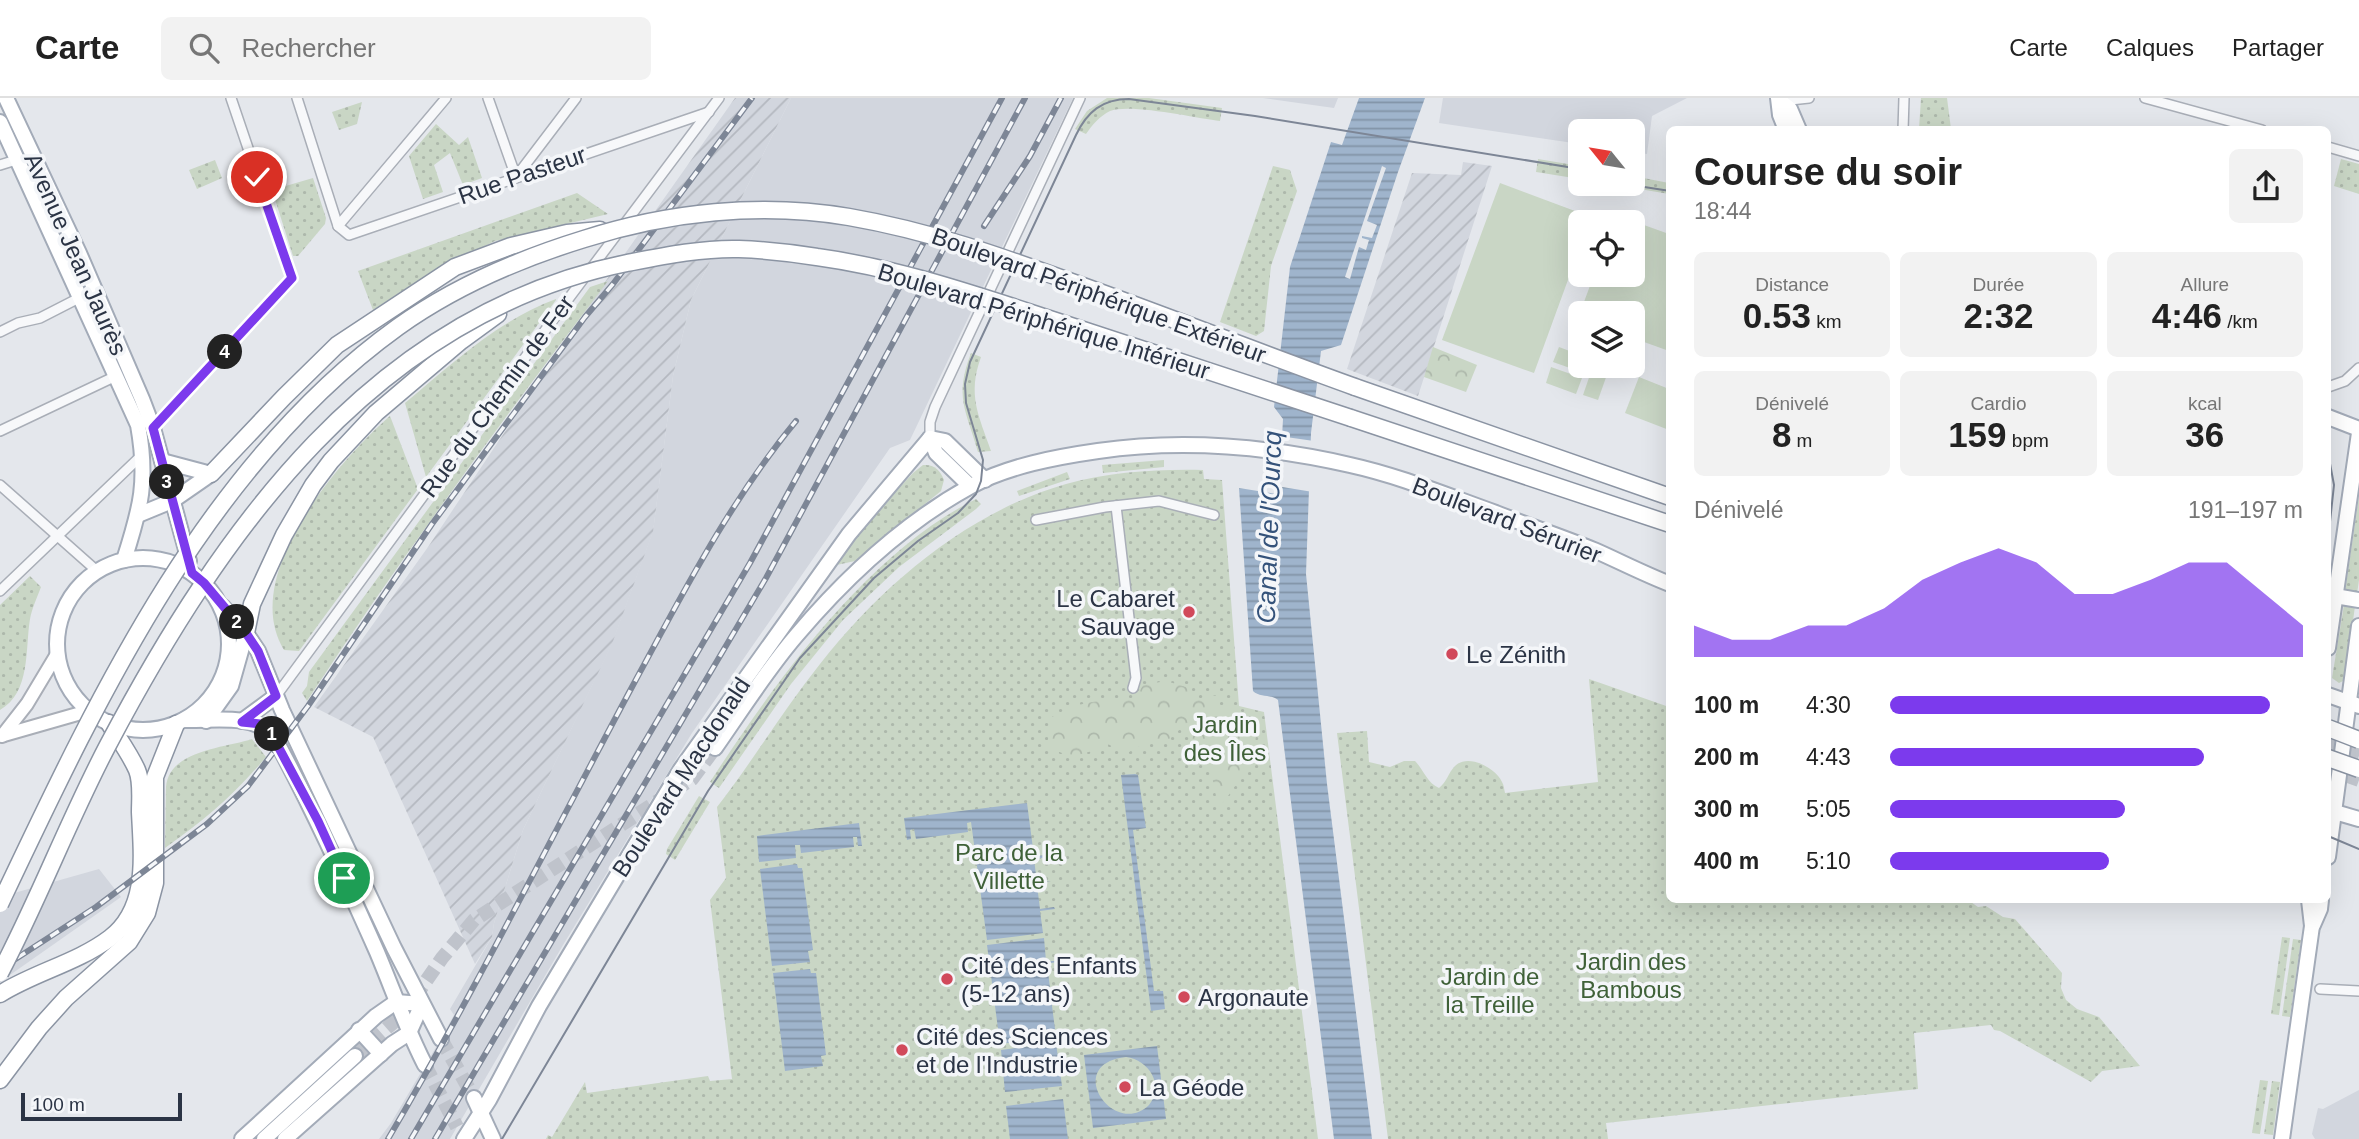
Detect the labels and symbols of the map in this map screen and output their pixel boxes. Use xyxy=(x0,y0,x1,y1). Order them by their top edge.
north arrow xyxy=(1568,119,1645,196)
street label: Rue Pasteur xyxy=(455,141,589,209)
pin xyxy=(227,147,287,207)
street label: Avenue Jean Jaurès xyxy=(19,149,133,359)
street label: Boulevard Périphérique Extérieur xyxy=(928,222,1270,368)
street label: Boulevard Périphérique Intérieur xyxy=(875,258,1213,384)
street label: Rue du Chemin de Fer xyxy=(415,290,579,502)
pin: 4 xyxy=(208,334,243,370)
water label: Canal de l'Ourcq xyxy=(1251,430,1287,624)
pin: 3 xyxy=(150,464,184,500)
street label: Boulevard Sérurier xyxy=(1409,472,1605,568)
place label: Le Cabaret Sauvage xyxy=(1056,585,1175,640)
pin: 2 xyxy=(219,604,254,640)
marker: Le Cabaret Sauvage xyxy=(1181,604,1197,620)
place label: Le Zénith xyxy=(1466,641,1566,668)
marker: Le Zénith xyxy=(1444,646,1460,662)
street label: Boulevard Macdonald xyxy=(606,672,756,882)
park label: Jardin des Îles xyxy=(1184,711,1266,766)
pin: 1 xyxy=(254,716,290,752)
park label: Parc de la Villette xyxy=(955,839,1064,894)
pin xyxy=(314,848,374,908)
park label: Jardin des Bambous xyxy=(1576,948,1686,1003)
place label: Cité des Enfants (5-12 ans) xyxy=(961,952,1137,1007)
park label: Jardin de la Treille xyxy=(1441,963,1539,1018)
marker: Cité des Enfants (5-12 ans) xyxy=(939,971,955,987)
place label: Argonaute xyxy=(1198,984,1309,1011)
marker: Argonaute xyxy=(1176,989,1192,1005)
place label: Cité des Sciences et de l'Industrie xyxy=(916,1023,1108,1078)
marker: Cité des Sciences et de l'Industrie xyxy=(894,1042,910,1058)
place label: La Géode xyxy=(1139,1074,1244,1101)
marker: La Géode xyxy=(1117,1079,1133,1095)
scale bar xyxy=(21,1090,182,1122)

